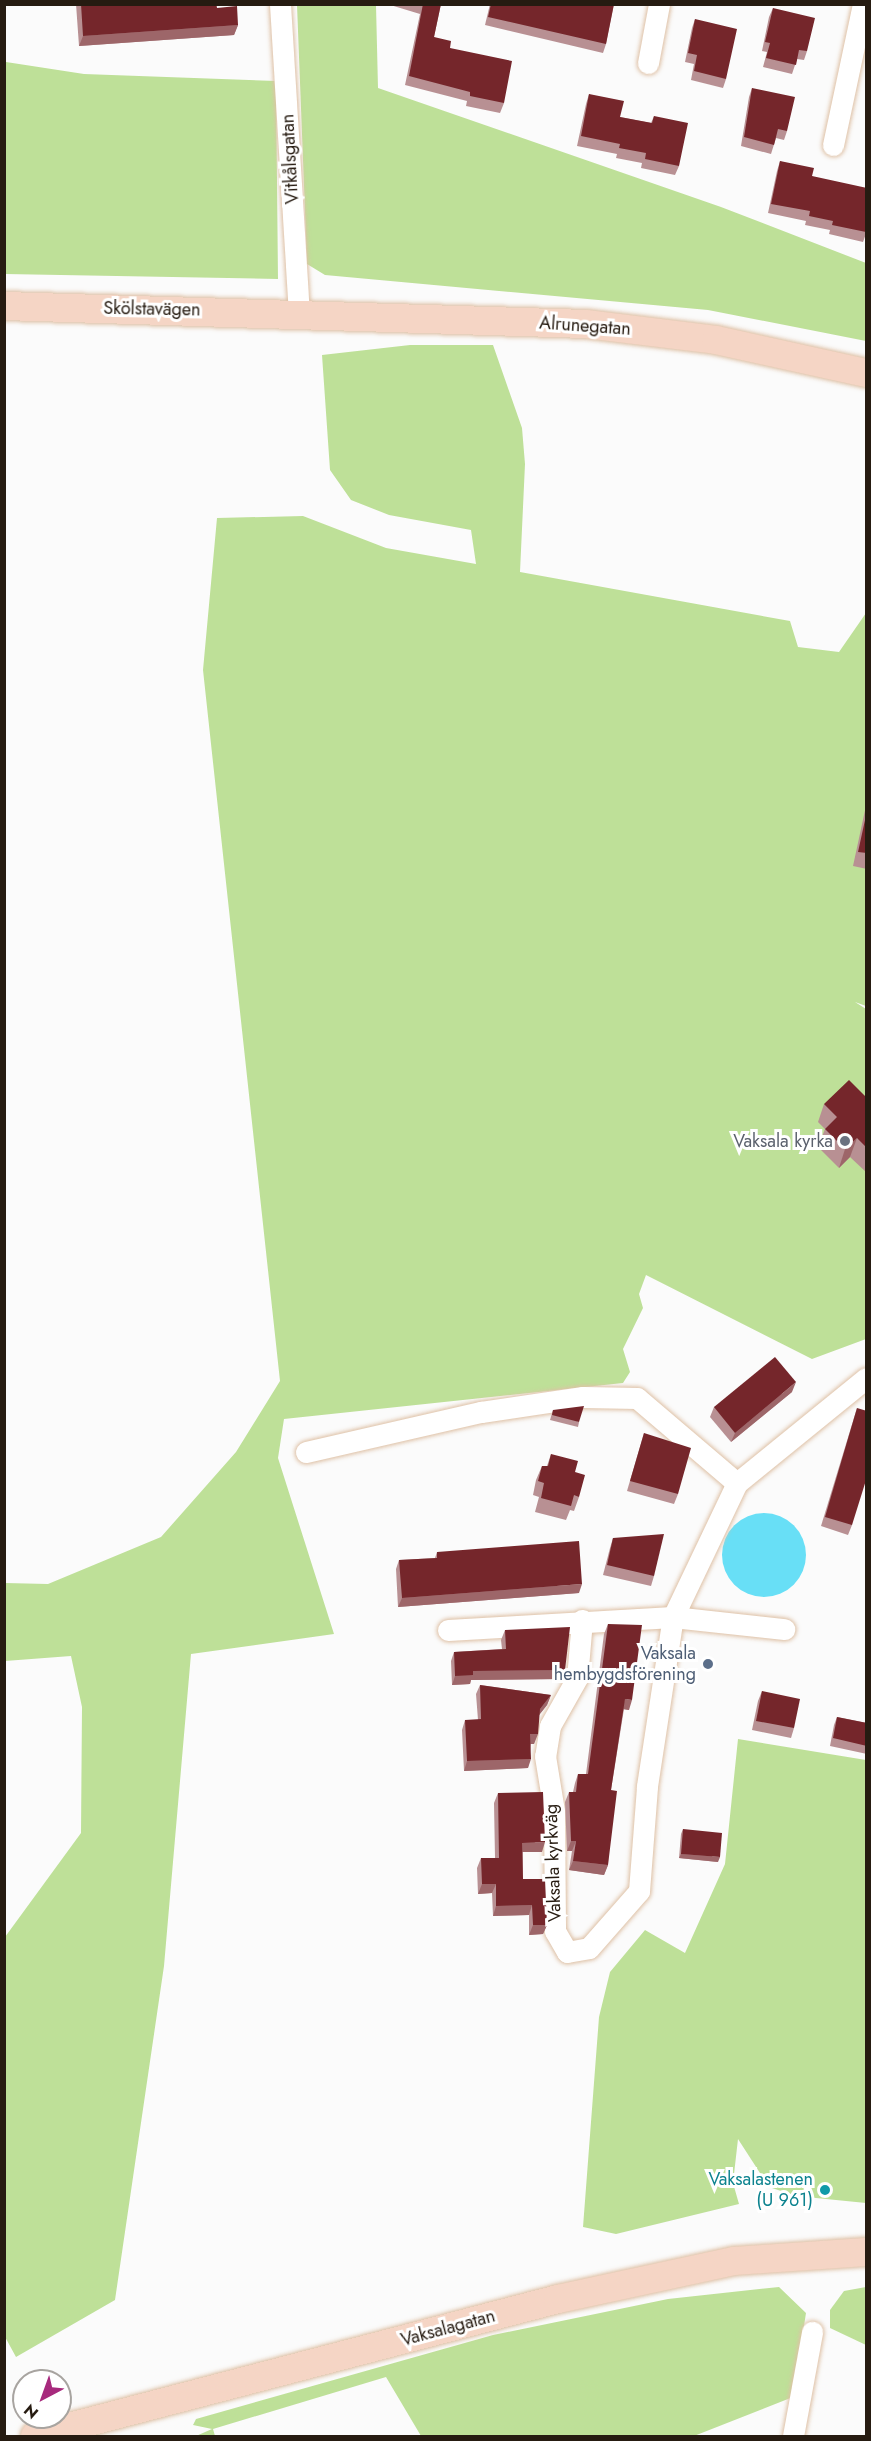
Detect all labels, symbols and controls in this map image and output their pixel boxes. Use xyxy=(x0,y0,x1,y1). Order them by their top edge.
street label: Vitkålsgatan xyxy=(277,113,303,205)
street label: Skölstavägen xyxy=(103,297,201,321)
street label: Alrunegatan xyxy=(539,312,631,340)
place label: Vaksala kyrka xyxy=(733,1130,833,1152)
marker: Vaksala kyrka xyxy=(838,1134,852,1148)
place label: Vaksala hembygdsförening xyxy=(554,1643,696,1686)
marker: Vaksala hembygdsförening xyxy=(701,1657,715,1671)
street label: Vaksala kyrkväg xyxy=(540,1804,566,1922)
place label: Vaksalastenen (U 961) xyxy=(709,2169,813,2212)
marker: Vaksalastenen (U 961) xyxy=(818,2183,832,2197)
street label: Vaksalagatan xyxy=(398,2305,498,2351)
north arrow xyxy=(12,2369,72,2429)
text: N xyxy=(19,2399,44,2424)

